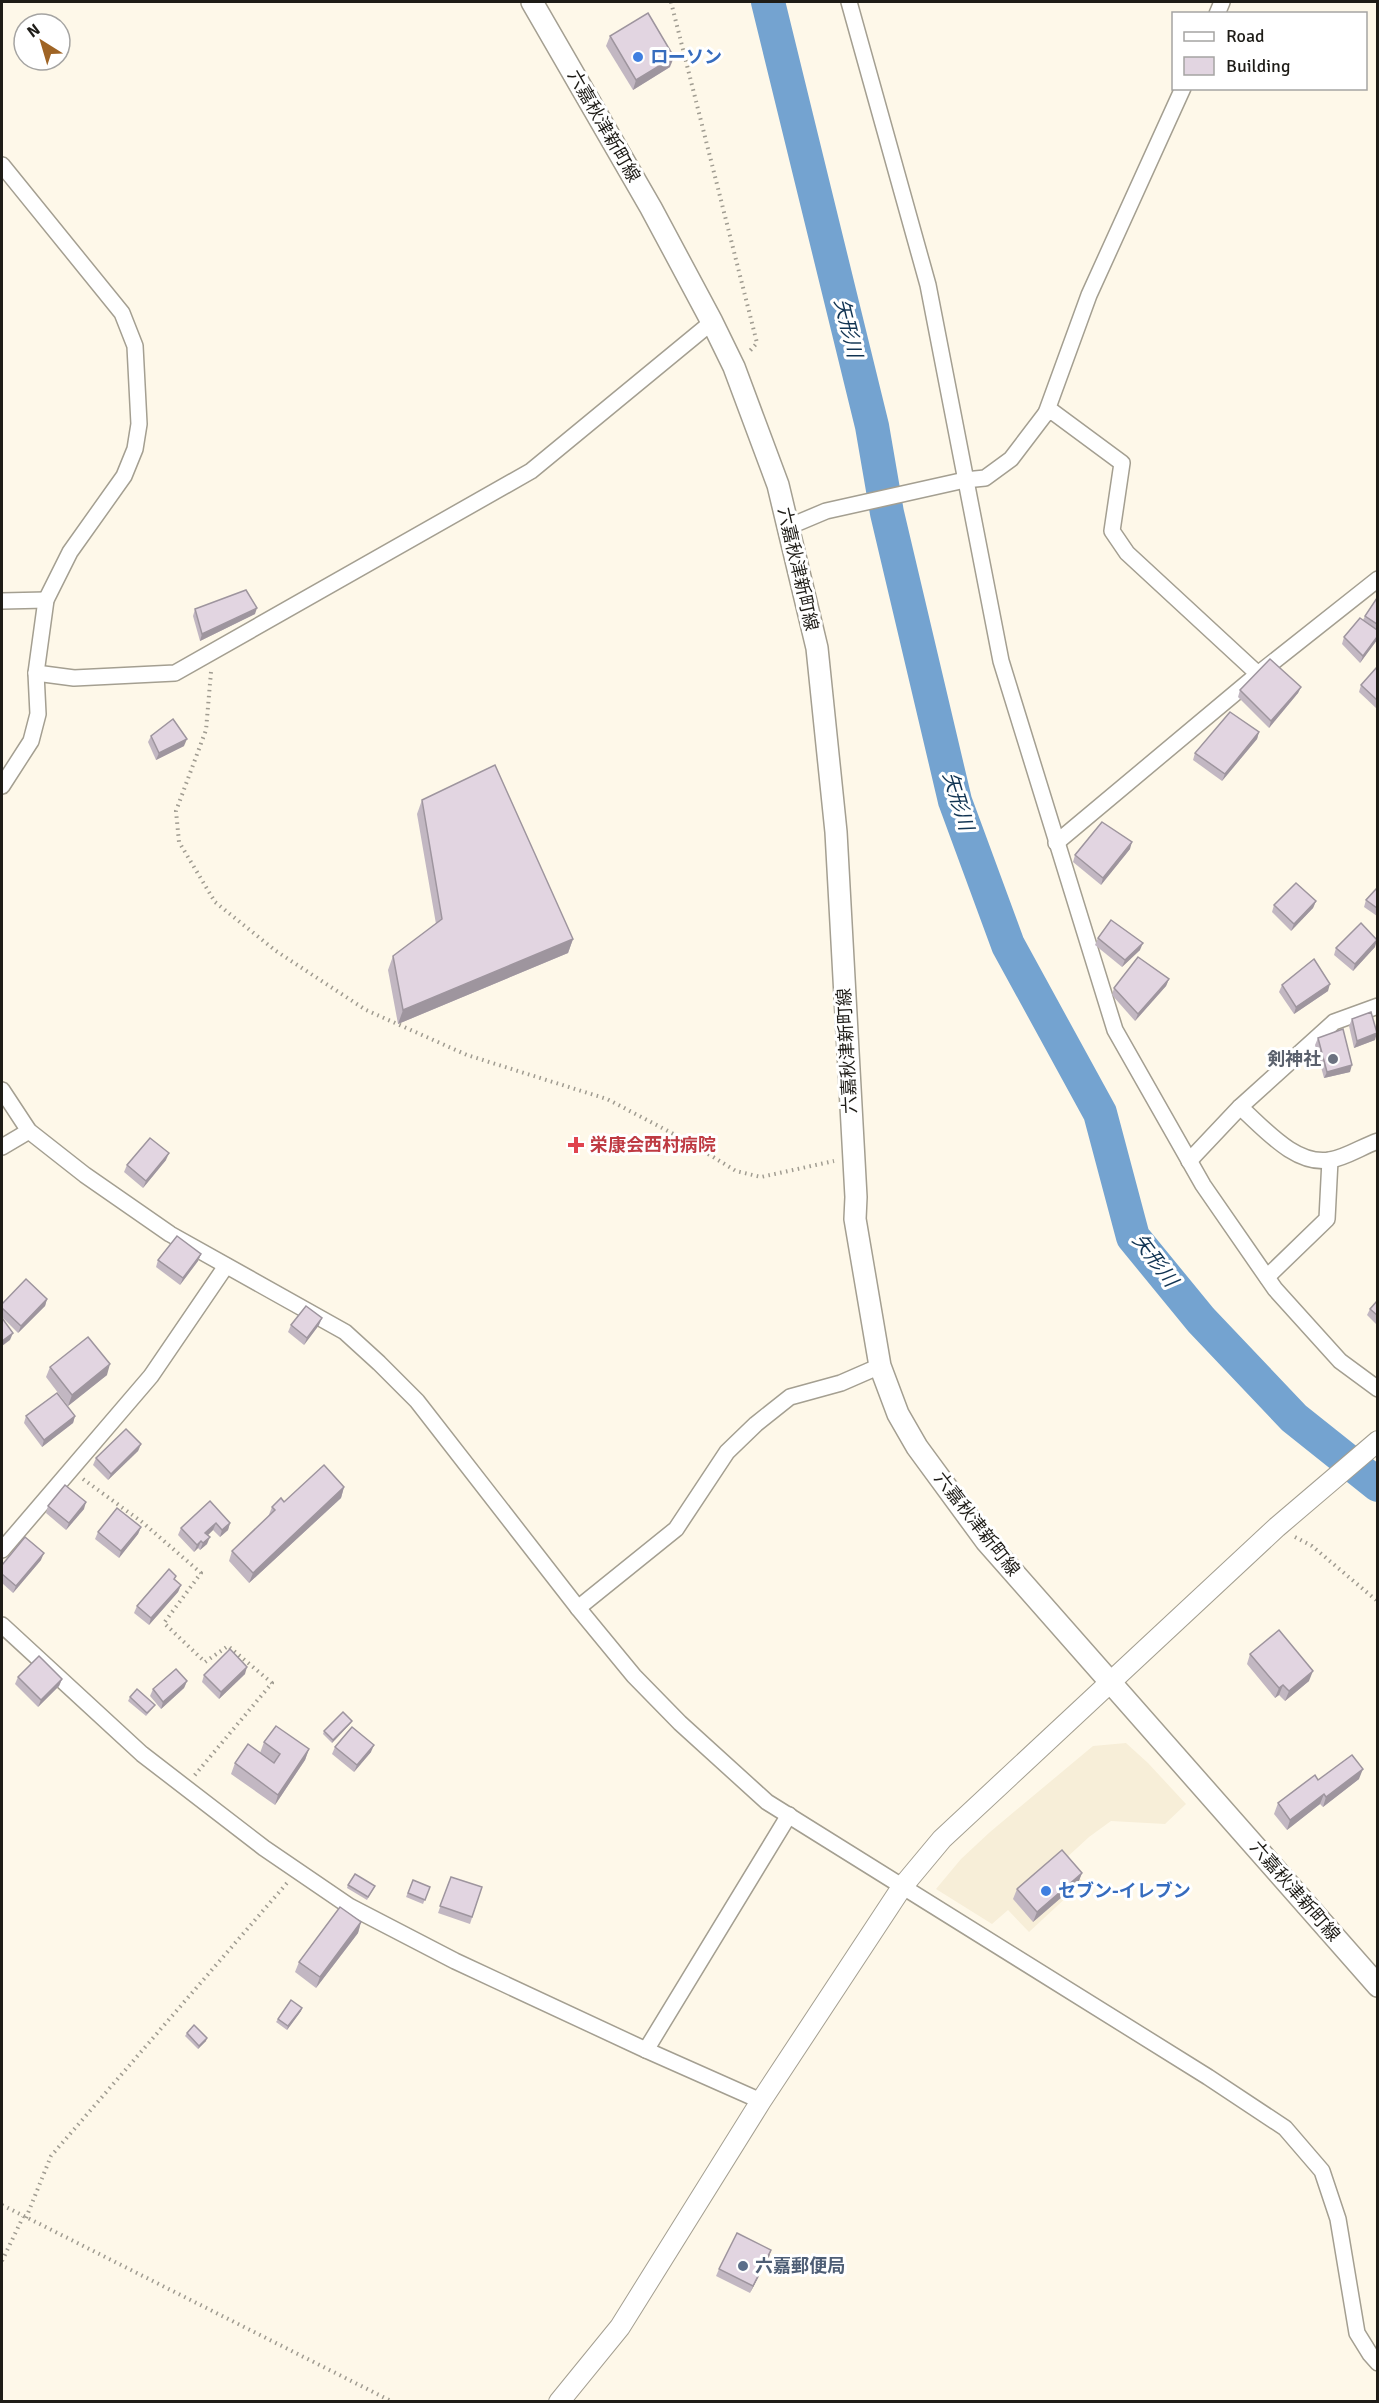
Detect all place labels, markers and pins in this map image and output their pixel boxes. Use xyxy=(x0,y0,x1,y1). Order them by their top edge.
place label: ローソン xyxy=(650,46,722,68)
marker: ローソン xyxy=(631,50,645,64)
place label: 剣神社 xyxy=(1267,1048,1321,1070)
marker: 剣神社 xyxy=(1326,1052,1340,1066)
place label: 栄康会西村病院 xyxy=(590,1134,716,1156)
marker: 栄康会西村病院 xyxy=(567,1136,585,1154)
place label: セブン-イレブン xyxy=(1058,1880,1191,1902)
marker: セブン-イレブン xyxy=(1039,1884,1053,1898)
place label: 六嘉郵便局 xyxy=(755,2255,845,2277)
marker: 六嘉郵便局 xyxy=(736,2259,750,2273)

